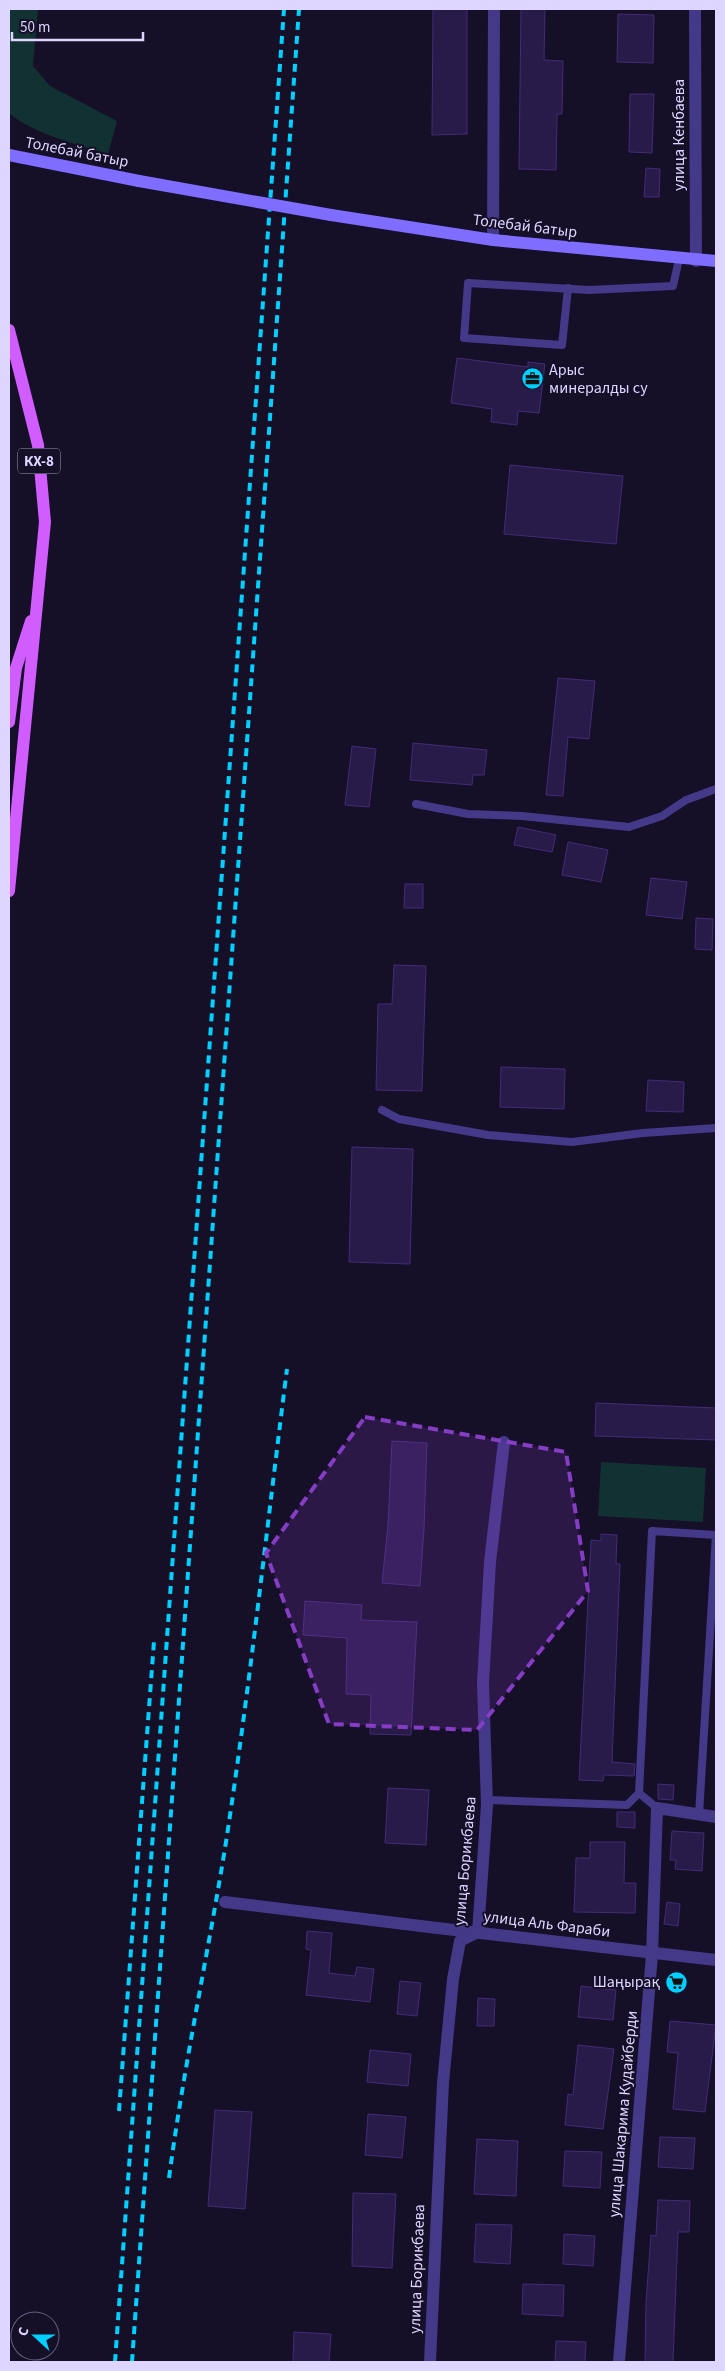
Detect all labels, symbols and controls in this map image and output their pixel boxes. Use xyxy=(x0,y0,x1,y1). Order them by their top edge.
scale bar xyxy=(12,10,144,42)
text: 50 m xyxy=(20,17,50,38)
street label: улица Кенбаева xyxy=(668,79,690,191)
street label: Толебай батыр xyxy=(23,131,131,173)
street label: Толебай батыр xyxy=(472,209,579,243)
place label: Арыс минералды су xyxy=(549,359,648,399)
office icon: Арыс минералды су xyxy=(521,367,545,391)
road number: КХ-8 xyxy=(18,448,60,474)
street label: улица Борикбаева xyxy=(448,1795,482,1927)
street label: улица Аль Фараби xyxy=(482,1905,612,1943)
supermarket icon: Шаңырақ xyxy=(664,1970,688,1994)
place label: Шаңырақ xyxy=(593,1971,660,1993)
street label: улица Шакарима Кудайберди xyxy=(603,2010,643,2218)
street label: улица Борикбаева xyxy=(404,2204,430,2334)
north arrow xyxy=(10,2311,60,2361)
text: С xyxy=(13,2324,35,2339)

